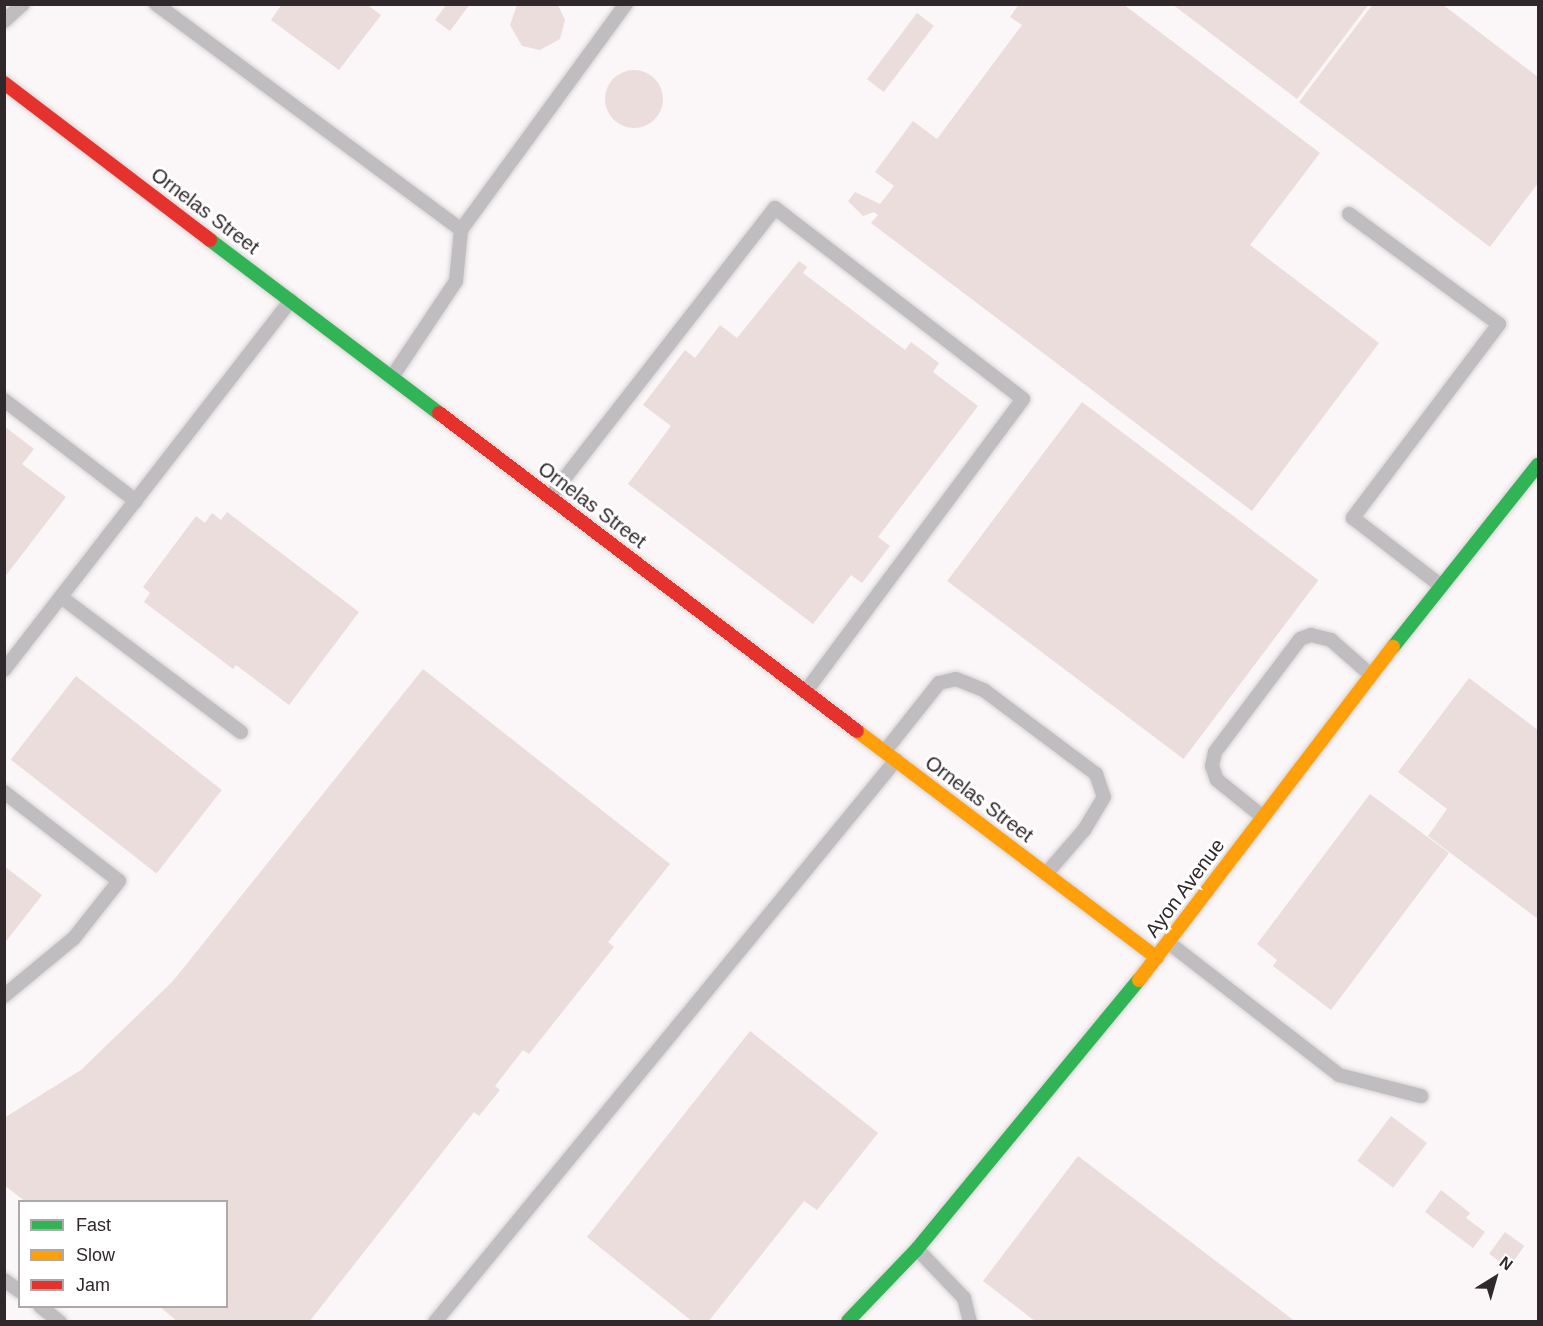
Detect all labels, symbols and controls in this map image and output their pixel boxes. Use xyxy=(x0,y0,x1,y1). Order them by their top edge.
street label: Ornelas Street xyxy=(146,163,264,259)
street label: Ornelas Street xyxy=(533,457,651,553)
street label: Ornelas Street xyxy=(920,751,1038,847)
street label: Ayon Avenue xyxy=(1140,834,1230,942)
legend xyxy=(18,1200,228,1308)
text: Fast xyxy=(76,1215,111,1235)
text: Slow xyxy=(76,1245,115,1265)
north arrow xyxy=(1465,1248,1525,1308)
text: N xyxy=(1496,1253,1516,1273)
text: Jam xyxy=(76,1275,110,1295)

